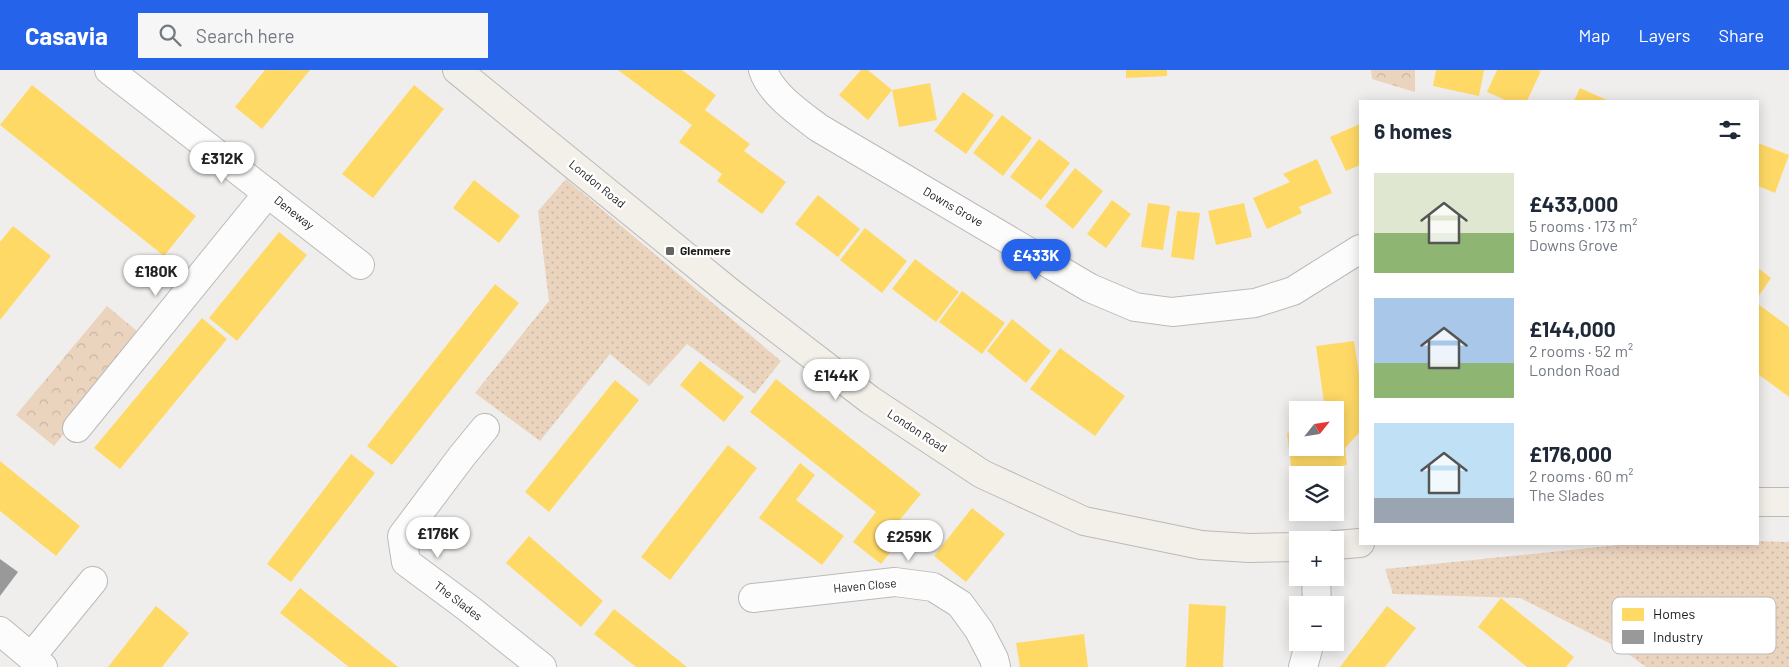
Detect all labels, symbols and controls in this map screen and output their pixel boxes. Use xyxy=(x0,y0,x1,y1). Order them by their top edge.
search box xyxy=(138,13,488,58)
text: Casavia xyxy=(25,21,108,50)
icon: search xyxy=(156,21,184,49)
text: Search here xyxy=(196,24,295,47)
text: Map xyxy=(1578,24,1610,46)
text: Layers xyxy=(1638,24,1691,46)
text: Share xyxy=(1719,24,1764,46)
icon: filters xyxy=(1716,116,1744,144)
text: 6 homes xyxy=(1374,118,1452,143)
pin: £312K xyxy=(187,142,257,184)
text: £312K xyxy=(200,148,244,167)
street label: London Road xyxy=(567,156,629,210)
street label: Downs Grove xyxy=(921,183,986,229)
text: £433,000 xyxy=(1529,191,1618,216)
street label: Deneway xyxy=(272,192,318,232)
icon: home xyxy=(1414,193,1474,253)
text: 5 rooms · 173 m² xyxy=(1529,216,1637,235)
text: Downs Grove xyxy=(1529,235,1618,254)
pin: £433K xyxy=(1001,238,1071,281)
place label: Glenmere xyxy=(680,243,731,257)
marker: Glenmere xyxy=(664,245,676,257)
text: £433K xyxy=(1013,245,1059,264)
pin: £180K xyxy=(121,254,191,297)
text: £180K xyxy=(134,261,178,280)
text: £144,000 xyxy=(1529,316,1616,341)
icon: home xyxy=(1414,318,1474,378)
text: 2 rooms · 52 m² xyxy=(1529,341,1633,360)
pin: £144K xyxy=(801,358,871,401)
text: London Road xyxy=(1529,360,1620,379)
text: £144K xyxy=(814,365,858,384)
north arrow xyxy=(1289,401,1344,456)
map controls xyxy=(1289,401,1344,651)
street label: London Road xyxy=(885,406,950,455)
text: £176,000 xyxy=(1529,441,1612,466)
icon: home xyxy=(1414,443,1474,503)
button: layers xyxy=(1289,466,1344,521)
text: 2 rooms · 60 m² xyxy=(1529,466,1634,485)
text: The Slades xyxy=(1529,485,1604,504)
pin: £176K xyxy=(403,516,473,559)
pin: £259K xyxy=(874,520,944,562)
text: £176K xyxy=(417,523,459,542)
text: £259K xyxy=(886,526,932,545)
button: + xyxy=(1289,531,1344,586)
street label: Haven Close xyxy=(833,575,897,595)
street label: The Slades xyxy=(432,578,486,623)
button: − xyxy=(1289,596,1344,651)
legend xyxy=(1612,597,1776,654)
text: Homes xyxy=(1653,605,1696,622)
text: Industry xyxy=(1653,628,1704,645)

